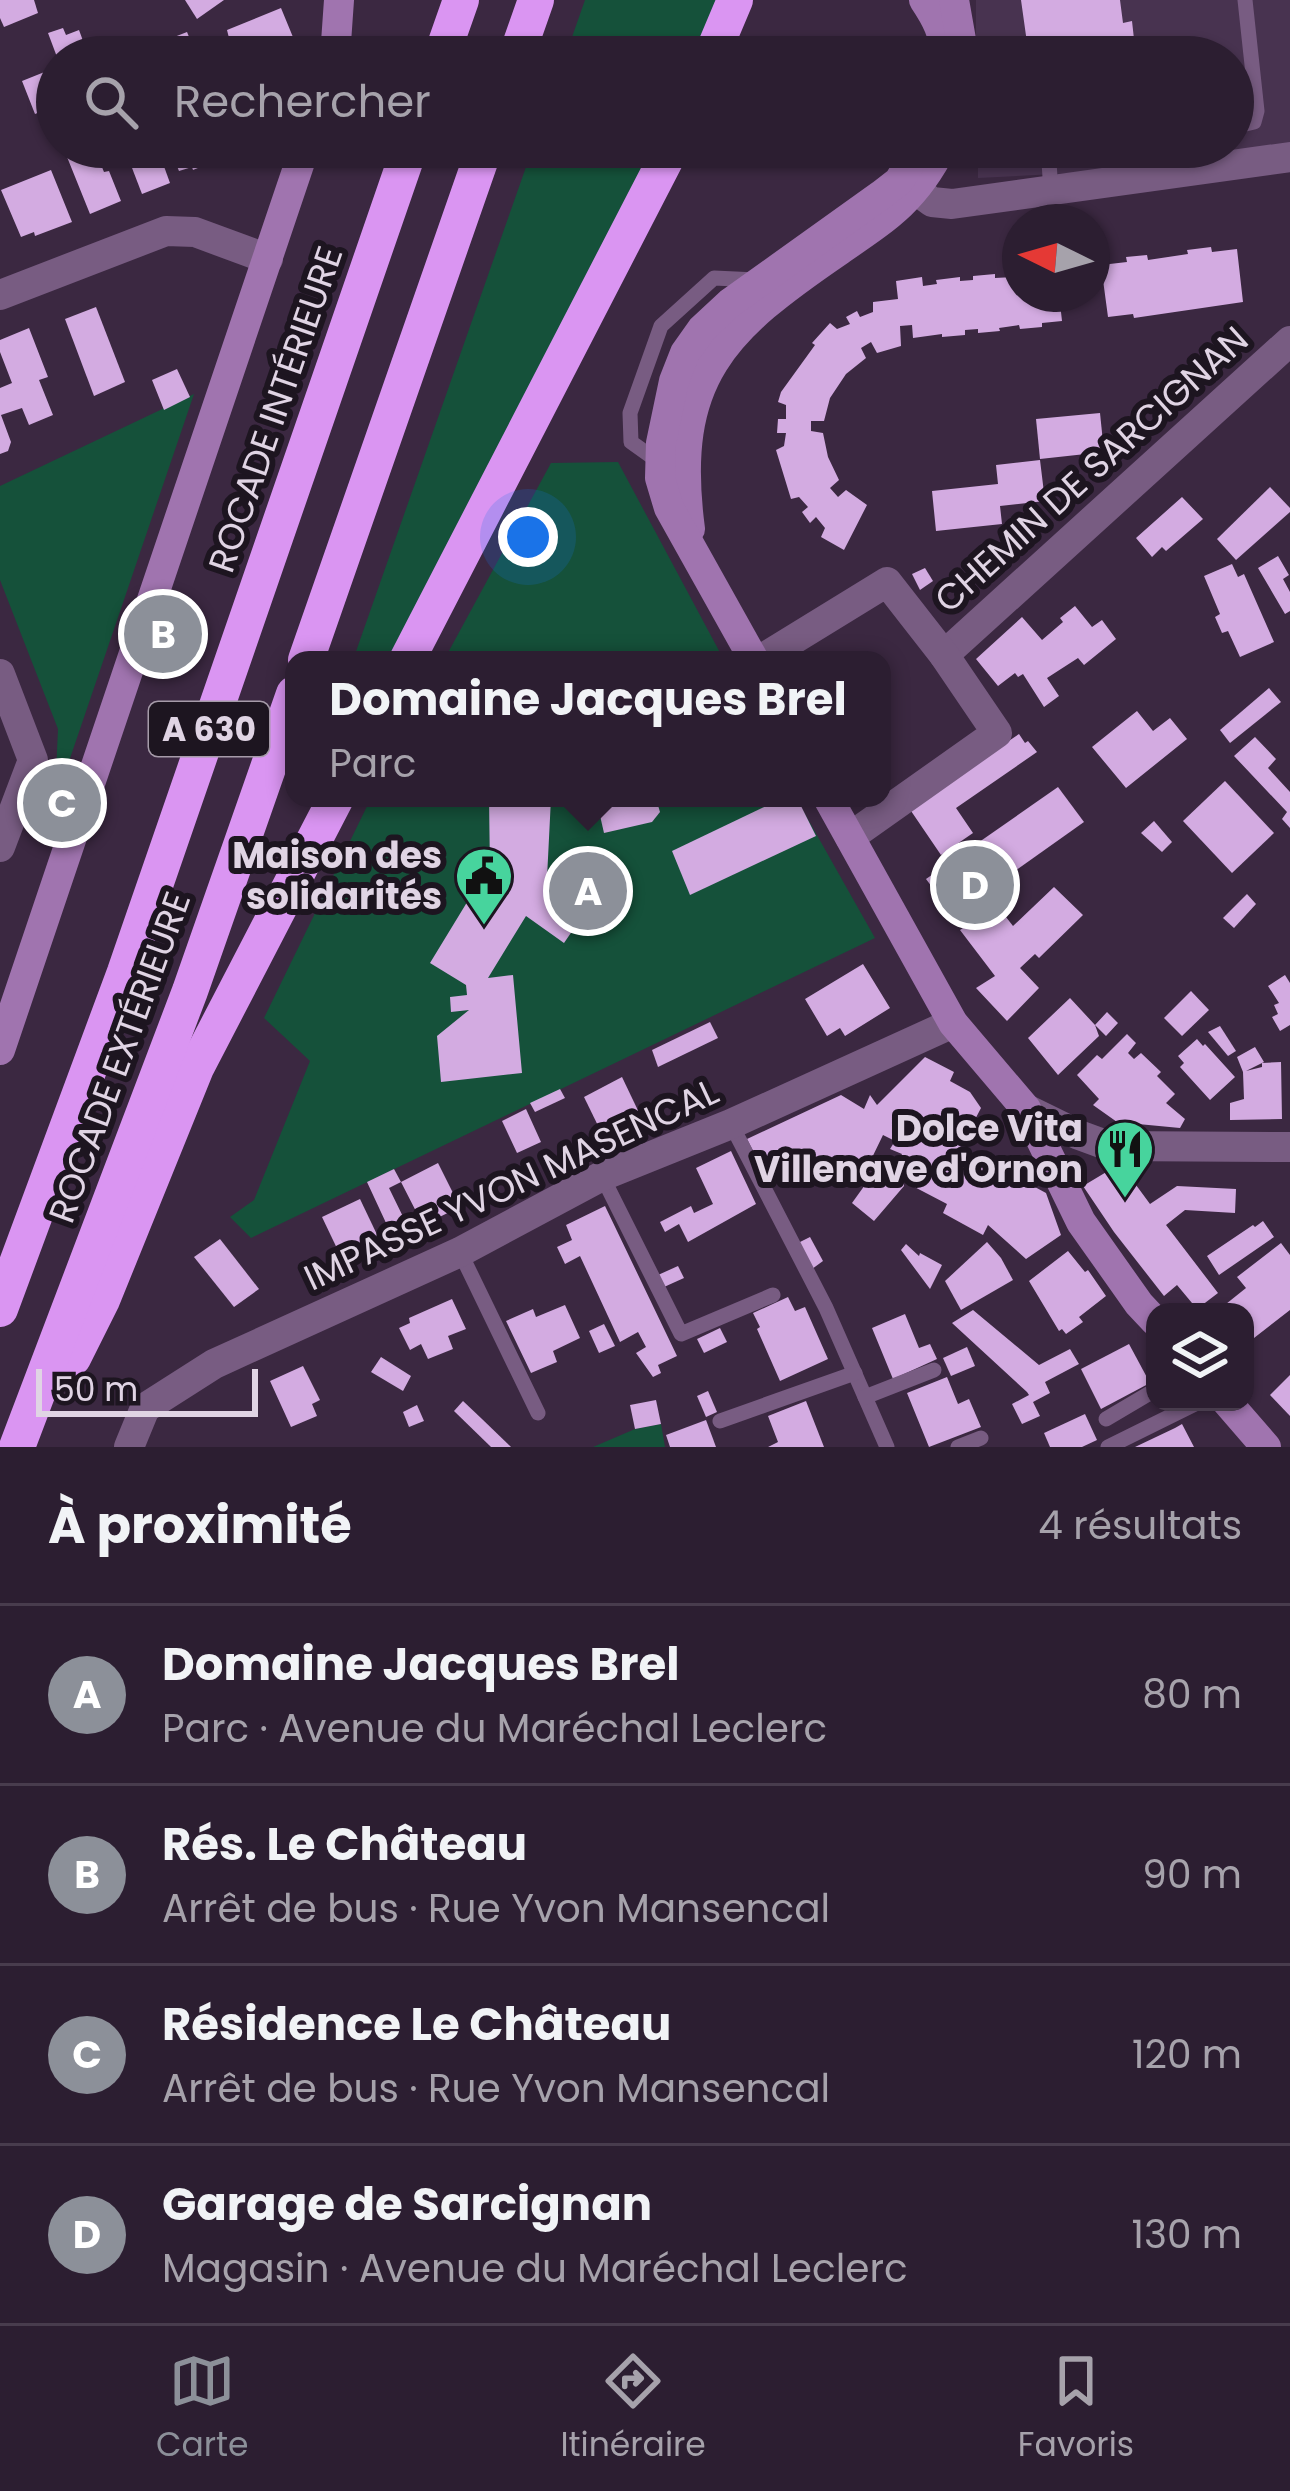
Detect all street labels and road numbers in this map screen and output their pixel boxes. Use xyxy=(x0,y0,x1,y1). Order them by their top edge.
street label: ROCADE INTÉRIEURE xyxy=(196,239,355,579)
street label: CHEMIN DE SARCIGNAN xyxy=(923,314,1259,624)
road number: A 630 xyxy=(149,702,269,756)
street label: ROCADE EXTÉRIEURE xyxy=(36,885,203,1230)
street label: IMPASSE YVON MASENCAL xyxy=(296,1066,727,1303)

